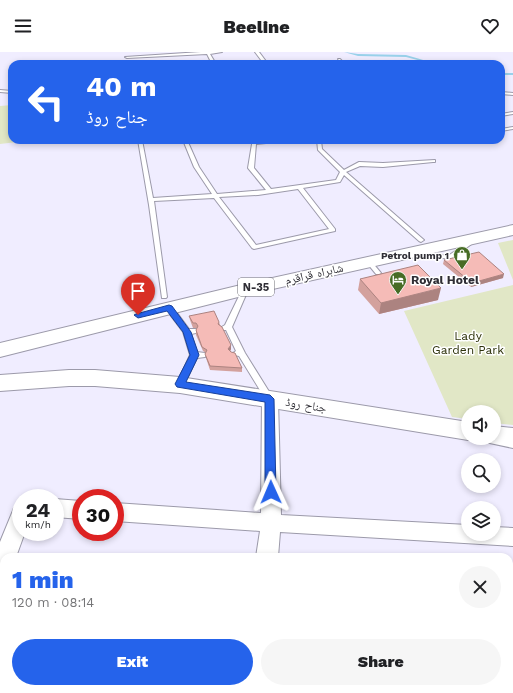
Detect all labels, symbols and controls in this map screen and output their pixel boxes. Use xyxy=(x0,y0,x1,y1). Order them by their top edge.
icon: menu xyxy=(12,15,34,37)
icon: heart xyxy=(479,15,501,37)
text: Beeline xyxy=(223,16,290,37)
text: 40 m xyxy=(86,70,156,103)
icon: left xyxy=(20,76,72,128)
text: جناح روڈ xyxy=(86,106,148,127)
shop icon: Petrol pump 1 xyxy=(452,245,472,270)
place label: Petrol pump 1 xyxy=(381,250,449,261)
street label: شاہراہ قراقرم xyxy=(283,260,345,288)
hotel icon: Royal Hotel xyxy=(388,270,408,295)
place label: Royal Hotel xyxy=(411,273,479,287)
pin xyxy=(121,274,155,315)
road number: N-35 xyxy=(238,278,274,296)
icon: arrive xyxy=(127,280,149,302)
park label: Lady Garden Park xyxy=(432,329,504,357)
street label: جناح روڈ xyxy=(285,395,328,415)
map controls xyxy=(461,405,501,541)
button: sound xyxy=(461,405,501,445)
button: search xyxy=(461,453,501,493)
position arrow xyxy=(250,471,292,513)
speed limit sign: 30 xyxy=(72,489,124,541)
text: 24 xyxy=(26,498,50,522)
button: layers xyxy=(461,501,501,541)
text: km/h xyxy=(25,519,51,530)
text: 1 min xyxy=(12,566,74,594)
button: close xyxy=(459,566,501,608)
text: 120 m · 08:14 xyxy=(12,595,94,610)
button: Exit xyxy=(12,639,253,685)
button: Share xyxy=(261,639,501,685)

